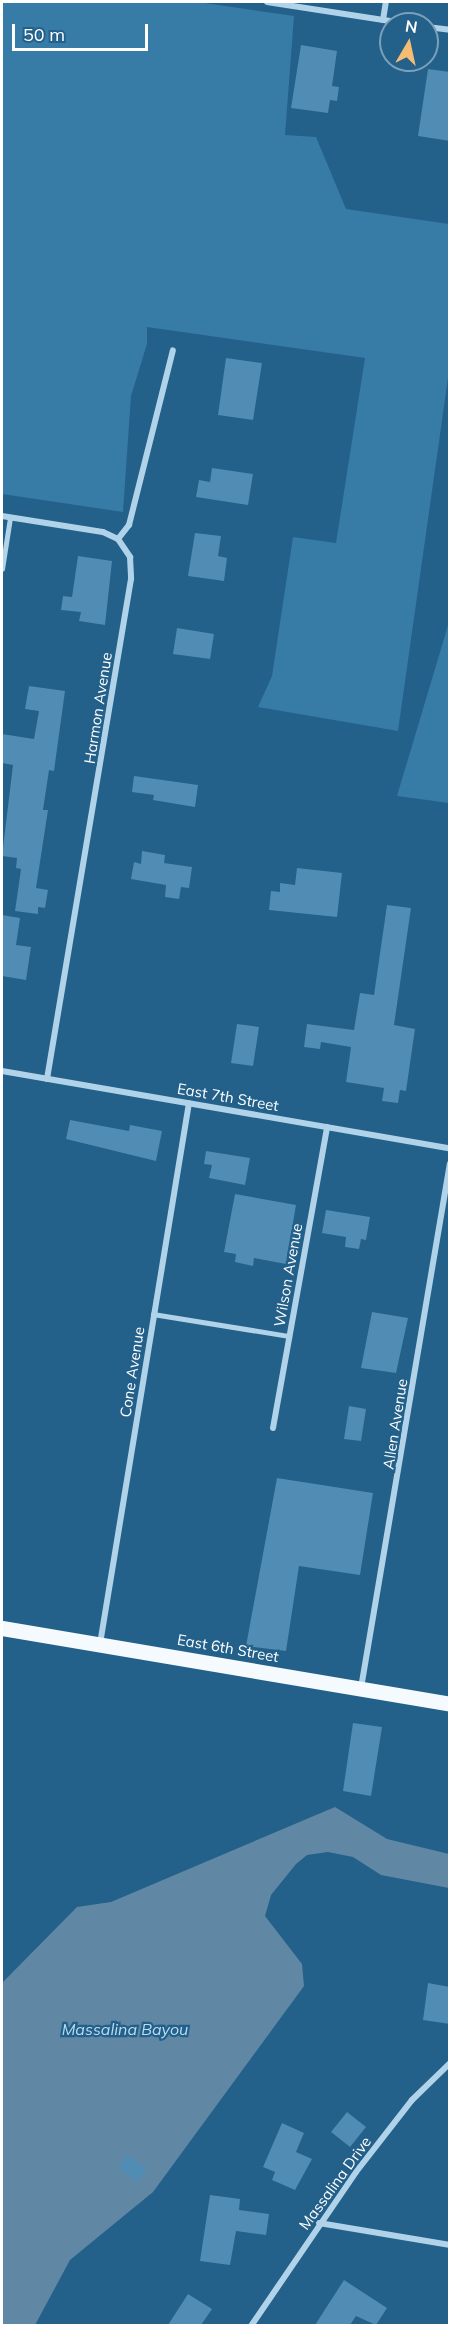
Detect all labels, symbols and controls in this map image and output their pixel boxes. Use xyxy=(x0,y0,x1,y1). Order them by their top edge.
scale bar xyxy=(15,12,152,50)
north arrow xyxy=(379,12,439,72)
text: N xyxy=(404,15,419,37)
text: 50 m xyxy=(23,23,65,46)
street label: Harmon Avenue xyxy=(80,651,116,765)
street label: East 7th Street xyxy=(176,1079,280,1115)
street label: Wilson Avenue xyxy=(270,1222,306,1328)
street label: Cone Avenue xyxy=(116,1325,148,1419)
street label: Allen Avenue xyxy=(379,1378,411,1470)
street label: East 6th Street xyxy=(176,1630,280,1666)
water label: Massalina Bayou xyxy=(62,2019,188,2039)
street label: Massalina Drive xyxy=(295,2133,375,2233)

